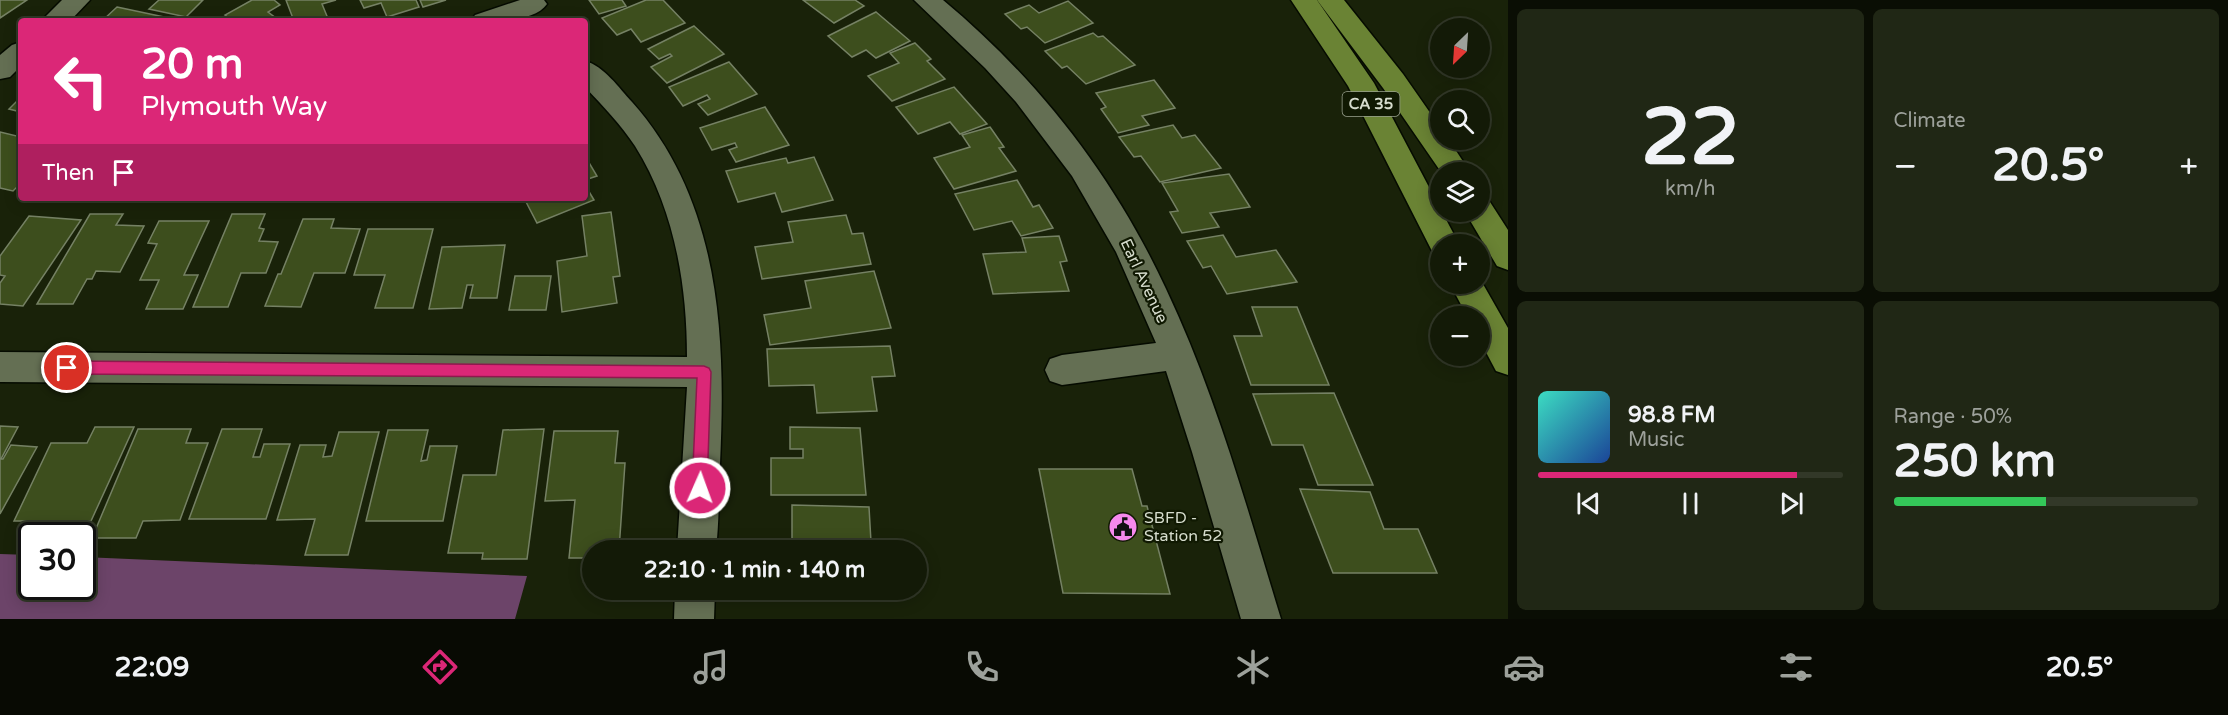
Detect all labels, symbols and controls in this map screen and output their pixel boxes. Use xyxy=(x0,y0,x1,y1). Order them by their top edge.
north arrow xyxy=(1430,18,1490,78)
map controls xyxy=(1430,18,1490,366)
text: 20 m xyxy=(141,39,243,90)
icon: left xyxy=(42,42,120,120)
text: Plymouth Way xyxy=(141,90,327,123)
button: search xyxy=(1430,90,1490,150)
text: 22 xyxy=(1641,91,1739,185)
road number: CA 35 xyxy=(1342,92,1400,116)
text: Climate xyxy=(1894,109,1966,133)
text: 20.5° xyxy=(1992,139,2105,193)
text: − xyxy=(1894,147,1917,186)
text: + xyxy=(2179,147,2198,186)
icon: arrive xyxy=(107,156,140,189)
text: Then xyxy=(42,160,95,186)
button: layers xyxy=(1430,162,1490,222)
text: km/h xyxy=(1665,177,1715,201)
button: + xyxy=(1430,234,1490,294)
street label: Earl Avenue xyxy=(1116,236,1172,326)
button: − xyxy=(1430,306,1490,366)
pin xyxy=(41,342,92,393)
icon: arrive xyxy=(50,351,83,384)
text: 98.8 FM xyxy=(1628,402,1715,428)
text: Range · 50% xyxy=(1894,405,2012,429)
text: Music xyxy=(1628,428,1684,452)
text: 250 km xyxy=(1894,435,2056,489)
position arrow xyxy=(668,456,732,520)
icon: previous xyxy=(1572,487,1605,520)
icon: pause xyxy=(1674,487,1707,520)
icon: next xyxy=(1775,487,1808,520)
place label: SBFD - Station 52 xyxy=(1144,508,1222,546)
public building icon: SBFD - Station 52 xyxy=(1107,511,1139,543)
speed limit sign: 30 xyxy=(18,522,96,600)
text: 22:10 · 1 min · 140 m xyxy=(644,557,865,583)
icon: directions xyxy=(419,646,461,688)
icon: music xyxy=(690,646,732,688)
icon: phone xyxy=(961,646,1003,688)
icon: climate xyxy=(1232,646,1274,688)
icon: car xyxy=(1503,646,1545,688)
icon: filters xyxy=(1775,646,1817,688)
text: 22:09 xyxy=(115,651,189,684)
text: 20.5° xyxy=(2046,651,2113,684)

